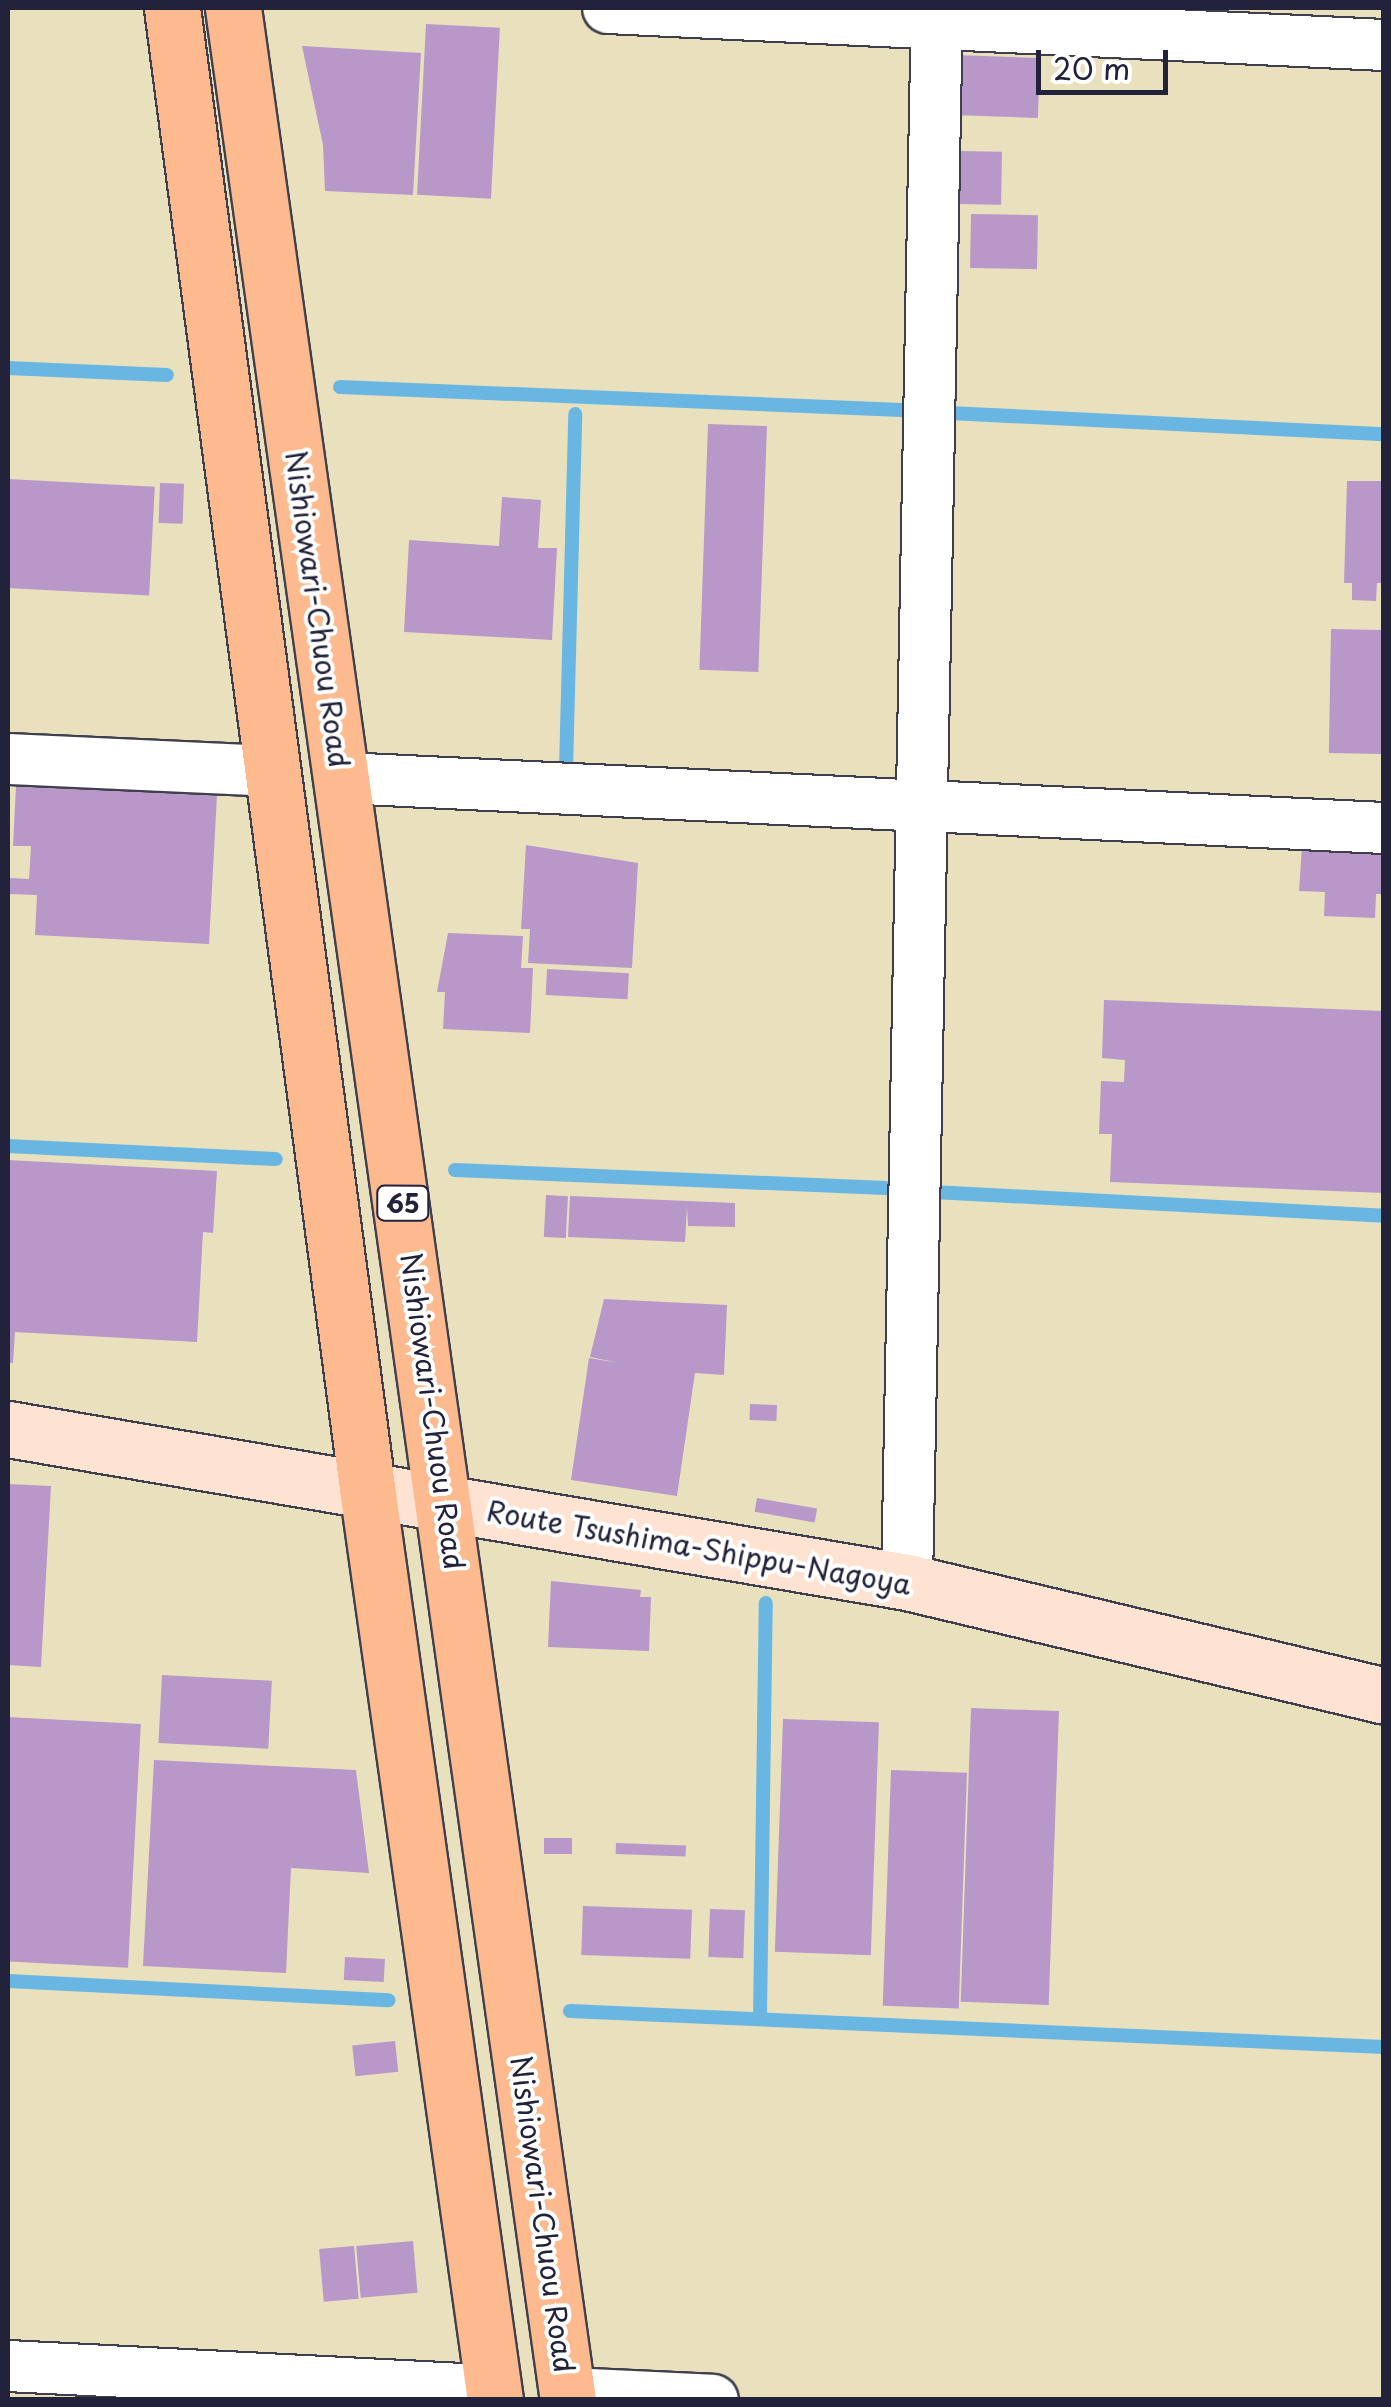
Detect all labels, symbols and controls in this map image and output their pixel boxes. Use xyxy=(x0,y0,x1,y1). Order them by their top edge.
scale bar xyxy=(1041,30,1174,92)
text: 20 m xyxy=(1053,45,1130,90)
street label: Nishiowari-Chuou Road xyxy=(279,448,357,770)
road number: 65 xyxy=(376,1183,430,1223)
street label: Nishiowari-Chuou Road xyxy=(394,1250,472,1572)
street label: Route Tsushima-Shippu-Nagoya xyxy=(484,1493,914,1601)
street label: Nishiowari-Chuou Road xyxy=(504,2053,582,2375)

